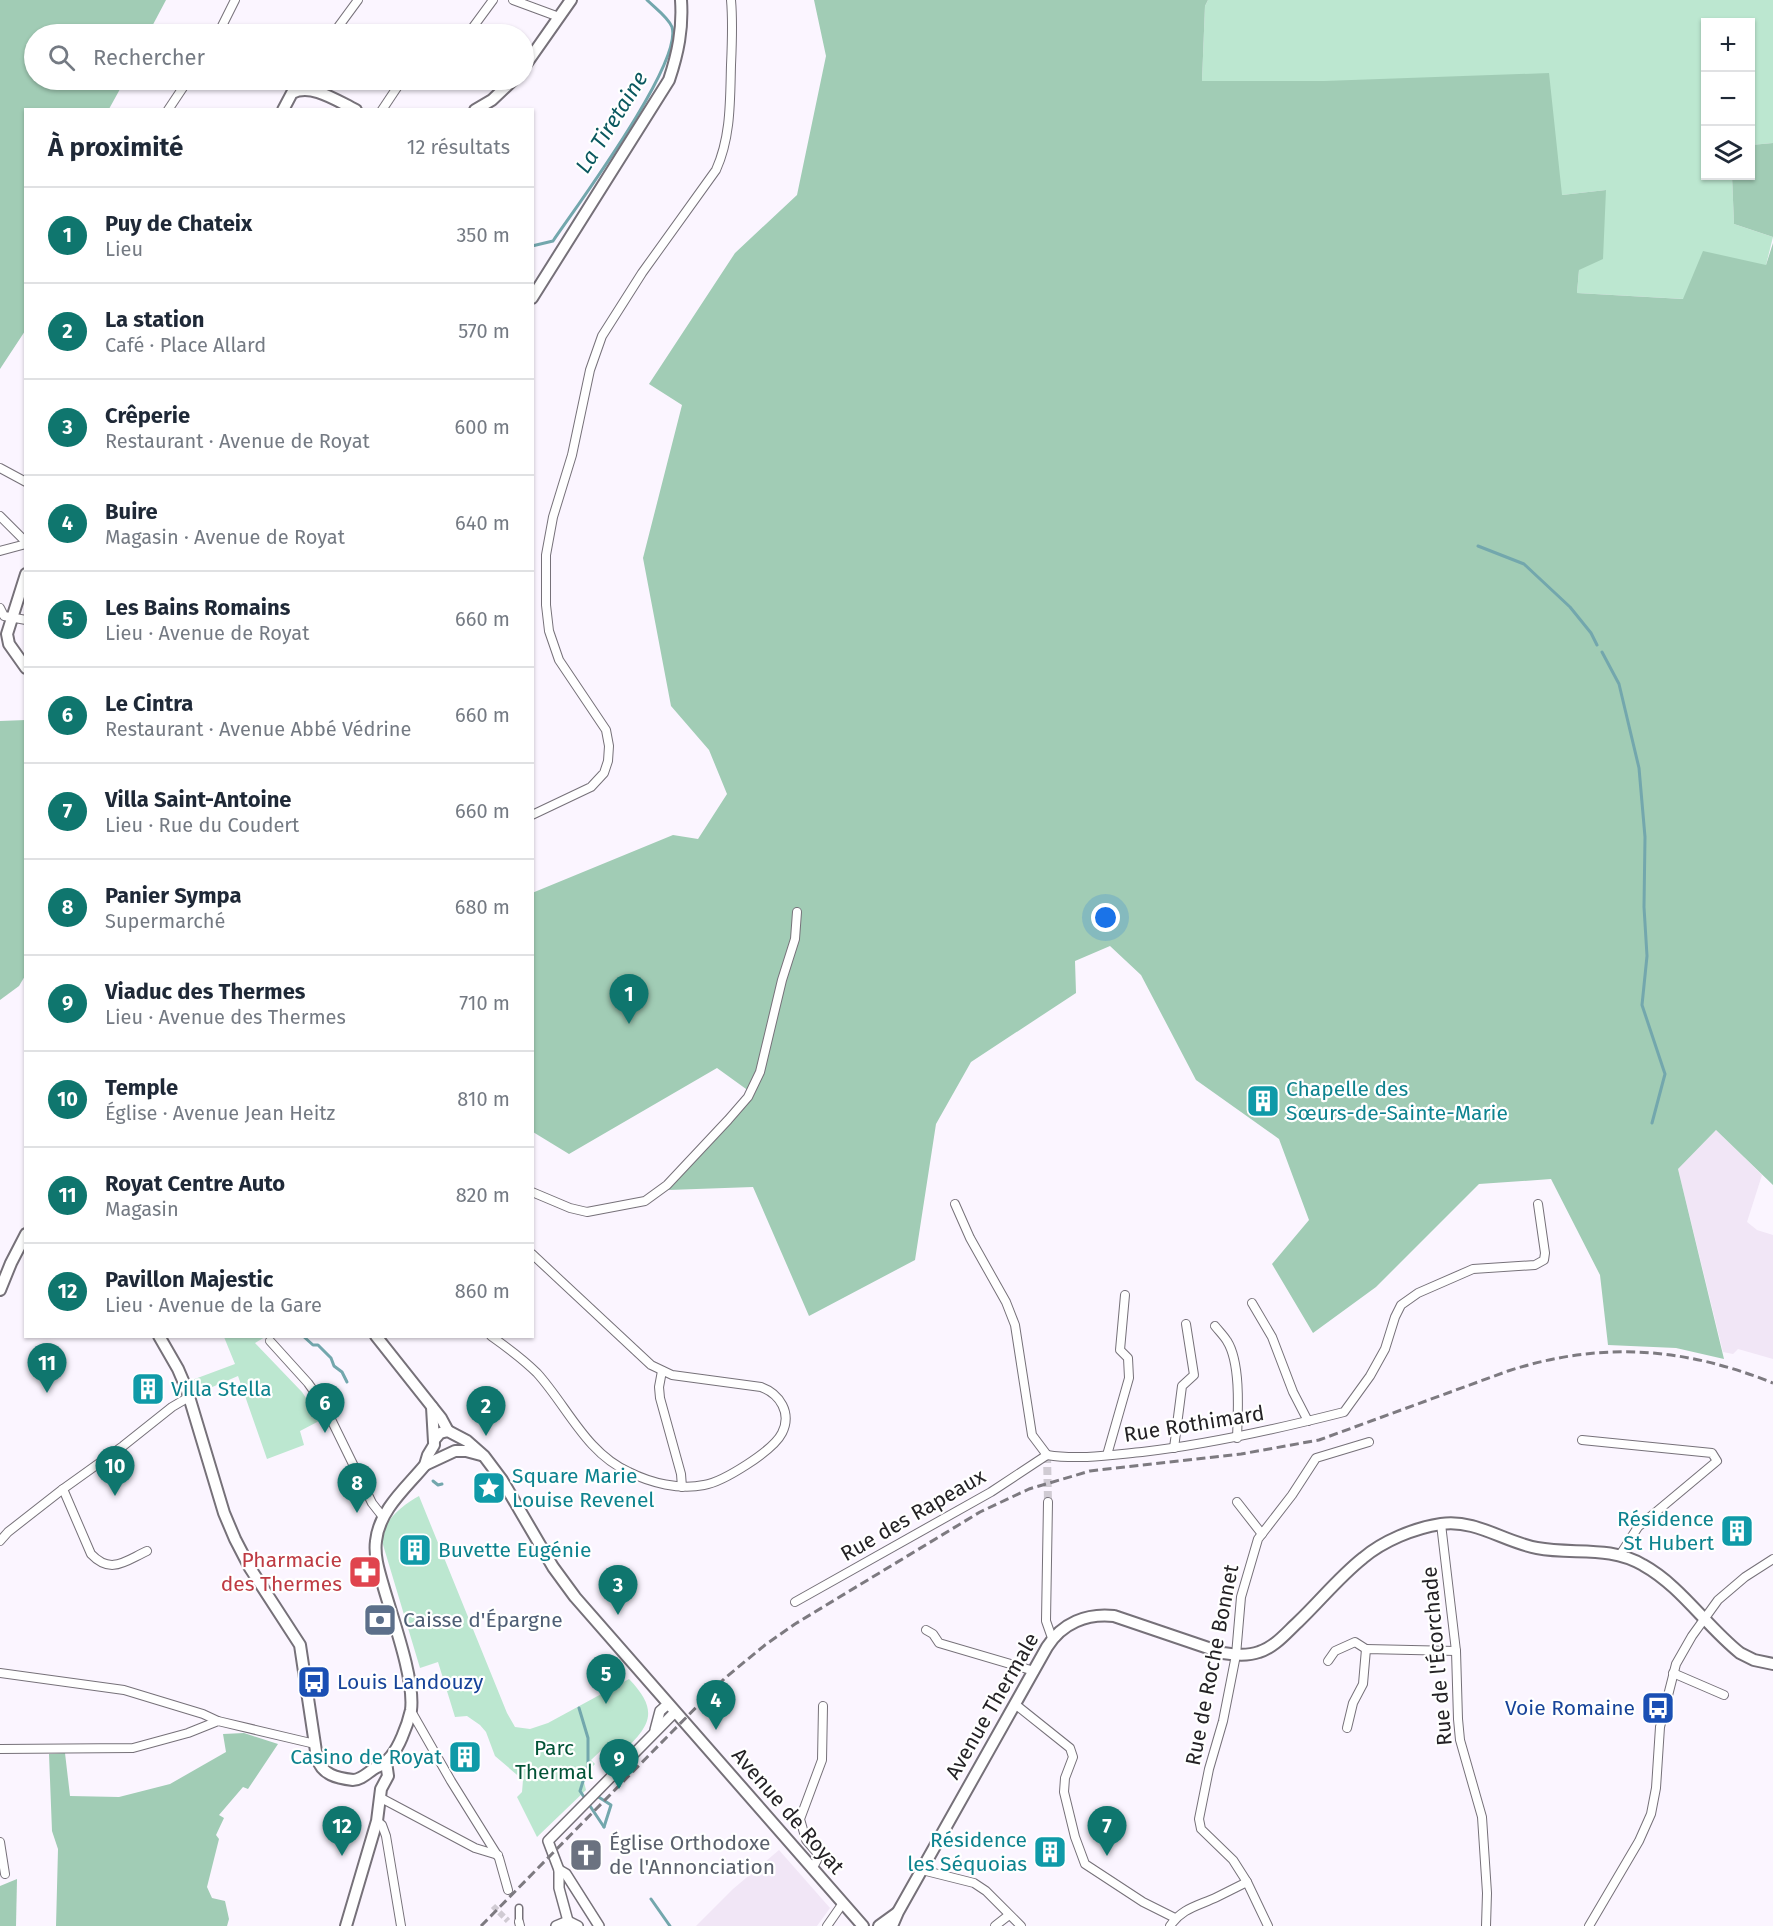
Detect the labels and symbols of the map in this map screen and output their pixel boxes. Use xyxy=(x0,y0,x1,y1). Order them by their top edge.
water label: La Tiretaine xyxy=(569,66,653,178)
your location xyxy=(1091,903,1120,932)
pin: 1 xyxy=(610,974,648,1024)
place label: Chapelle des Sœurs-de-Sainte-Marie xyxy=(1286,1076,1508,1126)
building icon: Chapelle des Sœurs-de-Sainte-Marie xyxy=(1245,1083,1281,1119)
pin: 11 xyxy=(28,1344,66,1393)
building icon: Villa Stella xyxy=(130,1371,166,1407)
place label: Villa Stella xyxy=(171,1376,272,1402)
pin: 6 xyxy=(306,1384,344,1433)
pin: 2 xyxy=(466,1386,506,1436)
street label: Rue Rothimard xyxy=(1122,1400,1266,1448)
pin: 10 xyxy=(96,1446,134,1496)
place label: Square Marie Louise Revenel xyxy=(512,1463,655,1513)
street label: Rue des Rapeaux xyxy=(836,1463,991,1567)
pin: 8 xyxy=(338,1464,376,1513)
place icon: Square Marie Louise Revenel xyxy=(471,1470,507,1506)
place label: Résidence St Hubert xyxy=(1617,1506,1714,1556)
building icon: Résidence St Hubert xyxy=(1719,1513,1755,1549)
building icon: Buvette Eugénie xyxy=(397,1532,433,1568)
place label: Buvette Eugénie xyxy=(438,1537,591,1563)
place label: Pharmacie des Thermes xyxy=(221,1547,342,1597)
pharmacy icon: Pharmacie des Thermes xyxy=(347,1554,383,1590)
street label: Rue de Roche Bonnet xyxy=(1180,1562,1244,1768)
street label: Rue de l'Écorchade xyxy=(1416,1565,1458,1747)
pin: 3 xyxy=(598,1566,638,1615)
bank icon: Caisse d'Épargne xyxy=(362,1602,398,1638)
place label: Caisse d'Épargne xyxy=(403,1607,563,1633)
street label: Avenue Thermale xyxy=(940,1628,1044,1784)
pin: 5 xyxy=(586,1654,626,1704)
bus stop icon: Louis Landouzy xyxy=(296,1664,332,1700)
place label: Louis Landouzy xyxy=(337,1669,484,1695)
pin: 4 xyxy=(696,1680,736,1730)
bus stop icon: Voie Romaine xyxy=(1640,1690,1676,1726)
place label: Voie Romaine xyxy=(1505,1695,1635,1721)
park label: Parc Thermal xyxy=(515,1735,593,1785)
building icon: Casino de Royat xyxy=(447,1739,483,1775)
pin: 9 xyxy=(600,1740,638,1789)
street label: Avenue de Royat xyxy=(726,1743,850,1880)
place label: Casino de Royat xyxy=(290,1744,442,1770)
pin: 12 xyxy=(322,1806,362,1856)
pin: 7 xyxy=(1088,1806,1126,1856)
place label: Résidence les Séquoias xyxy=(907,1827,1027,1877)
place label: Église Orthodoxe de l'Annonciation xyxy=(609,1830,775,1880)
building icon: Résidence les Séquoias xyxy=(1032,1834,1068,1870)
church icon: Église Orthodoxe de l'Annonciation xyxy=(568,1837,604,1873)

